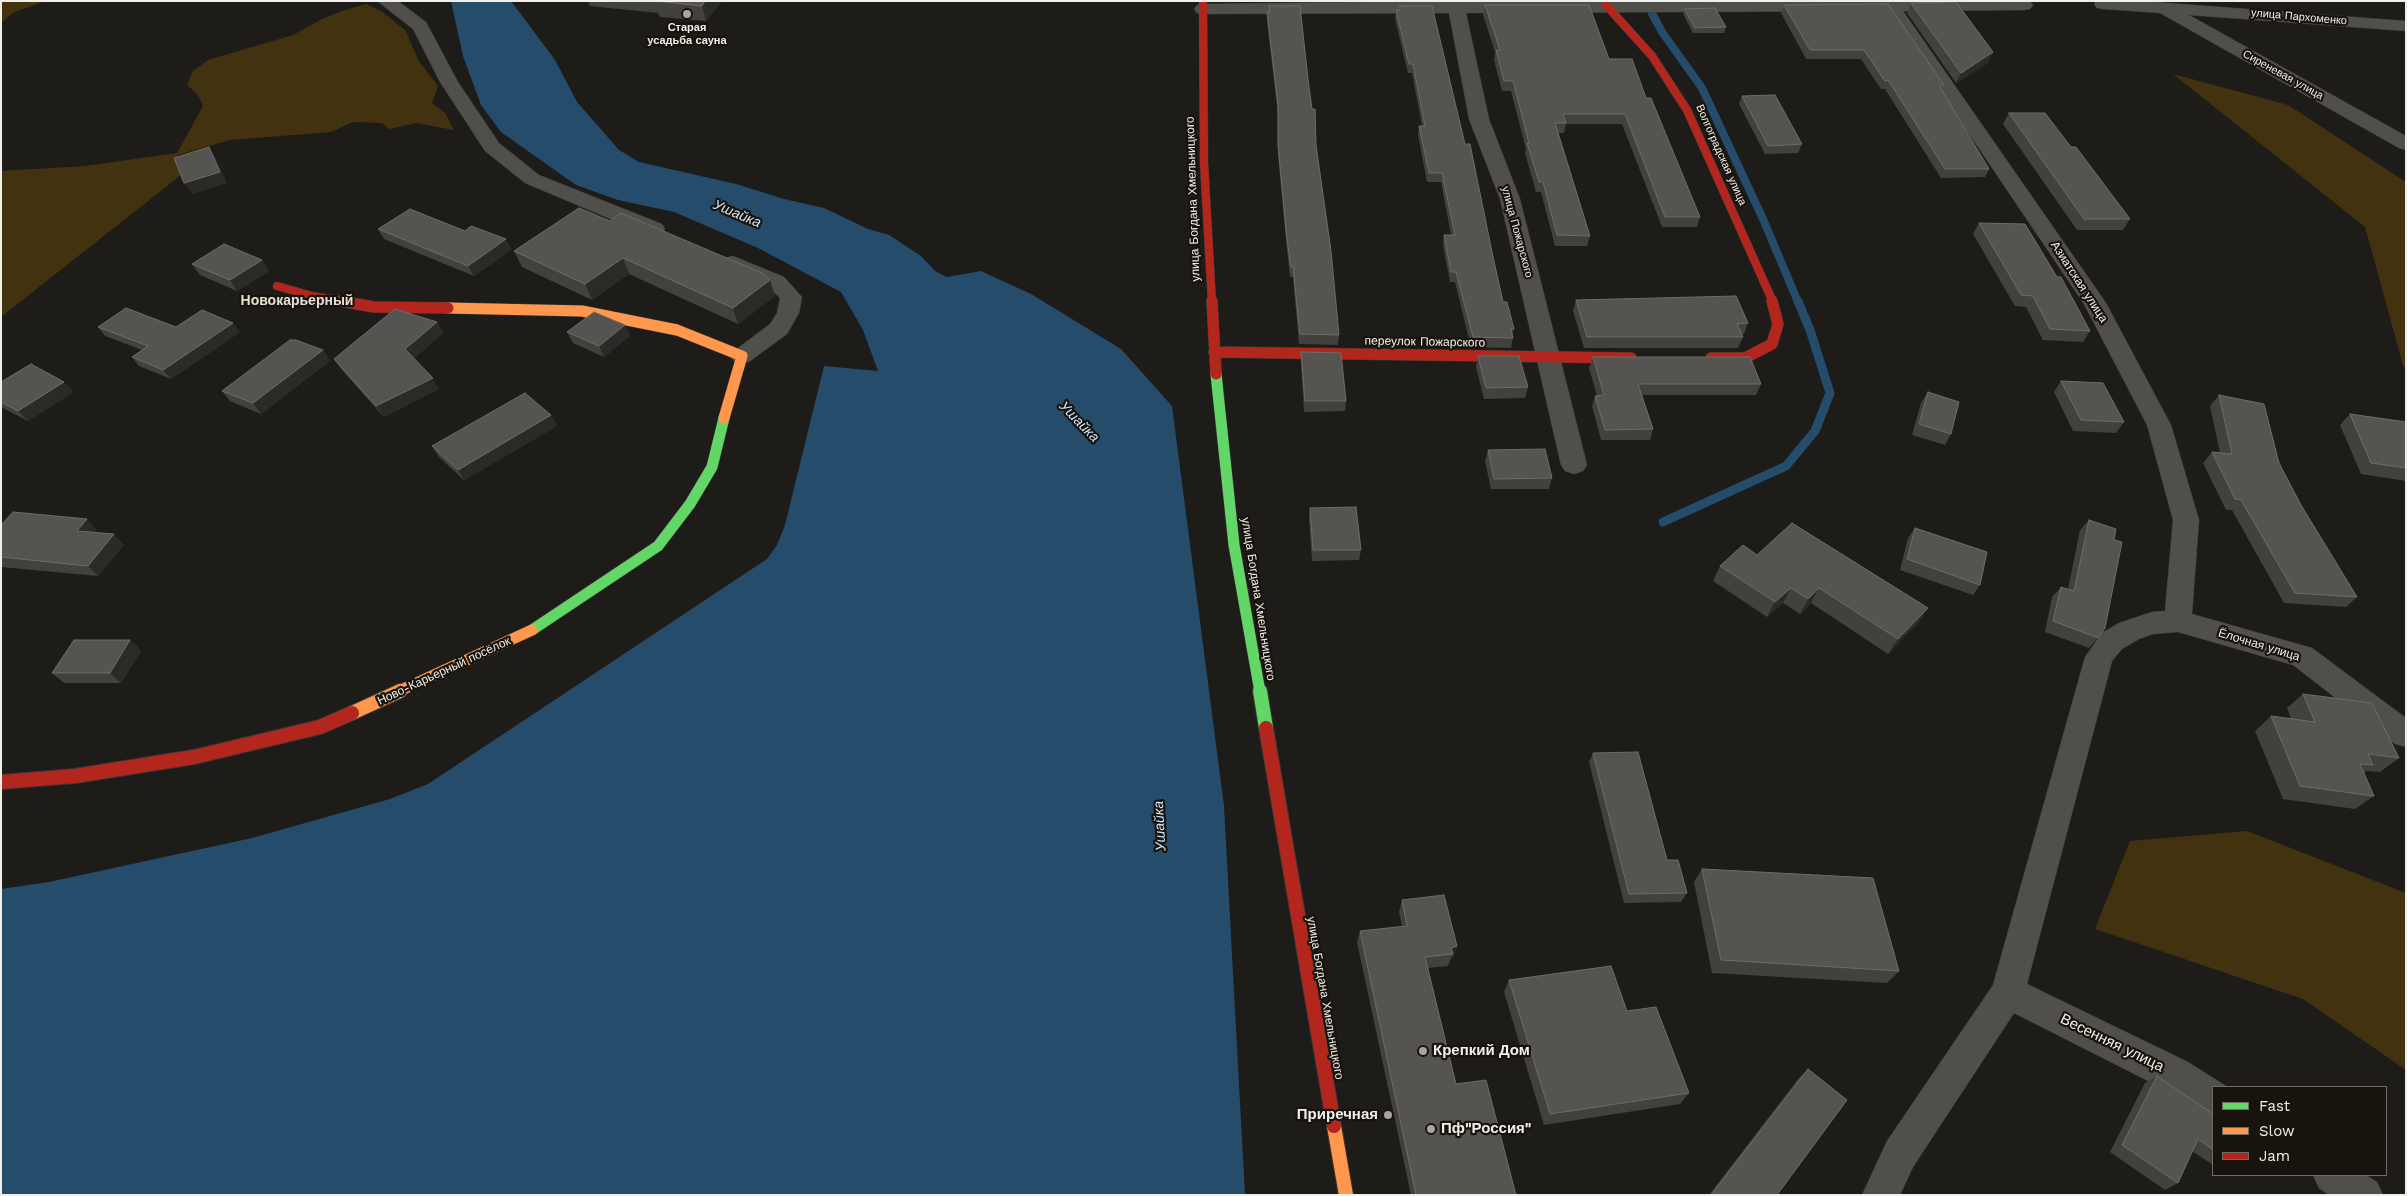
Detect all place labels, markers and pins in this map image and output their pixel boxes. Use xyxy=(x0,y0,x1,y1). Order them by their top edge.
marker: Старая усадьба сауна xyxy=(681,8,693,20)
place label: Старая усадьба сауна xyxy=(647,21,727,47)
place label: Крепкий Дом xyxy=(1433,1042,1530,1060)
marker: Крепкий Дом xyxy=(1417,1045,1429,1057)
place label: Приречная xyxy=(1297,1106,1378,1124)
marker: Приречная xyxy=(1382,1109,1394,1121)
place label: Пф"Россия" xyxy=(1441,1120,1532,1138)
marker: Пф"Россия" xyxy=(1425,1123,1437,1135)

